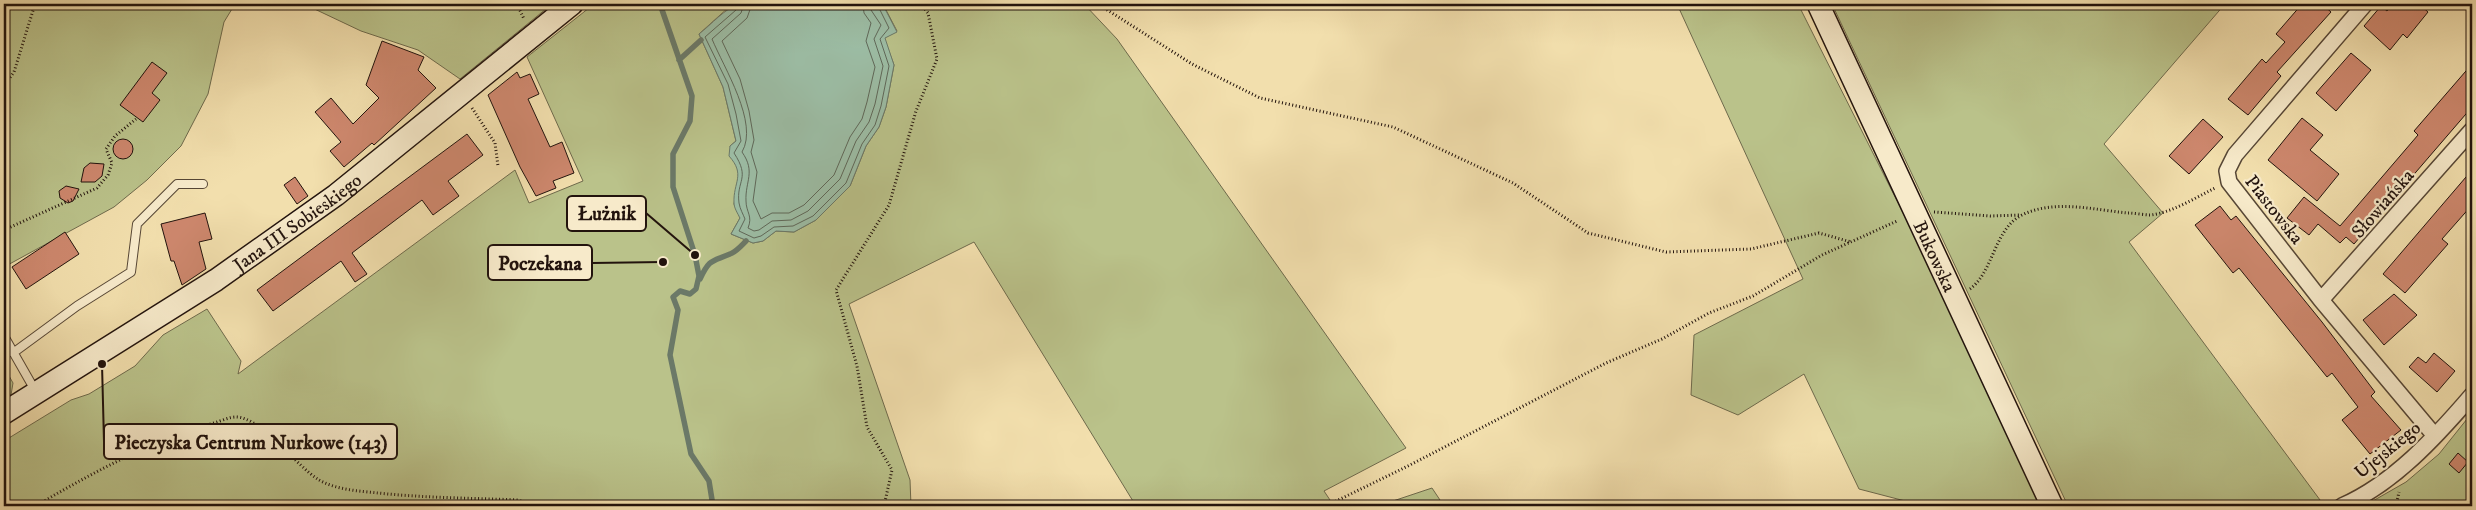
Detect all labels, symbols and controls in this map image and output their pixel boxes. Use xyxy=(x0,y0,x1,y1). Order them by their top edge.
street label: Słowiańska xyxy=(2347,165,2419,243)
street label: Jana III Sobieskiego xyxy=(228,169,367,278)
street label: Piastowska xyxy=(2240,171,2308,249)
callout: Łużnik xyxy=(567,196,646,231)
text: Łużnik xyxy=(578,202,637,227)
street label: Bukowska xyxy=(1908,217,1961,296)
callout: Poczekana xyxy=(488,245,592,280)
text: Poczekana xyxy=(498,252,582,277)
street label: Ujejskiego xyxy=(2350,416,2426,484)
callout: Pieczyska Centrum Nurkowe (143) xyxy=(104,424,397,459)
text: Pieczyska Centrum Nurkowe (143) xyxy=(114,431,388,456)

